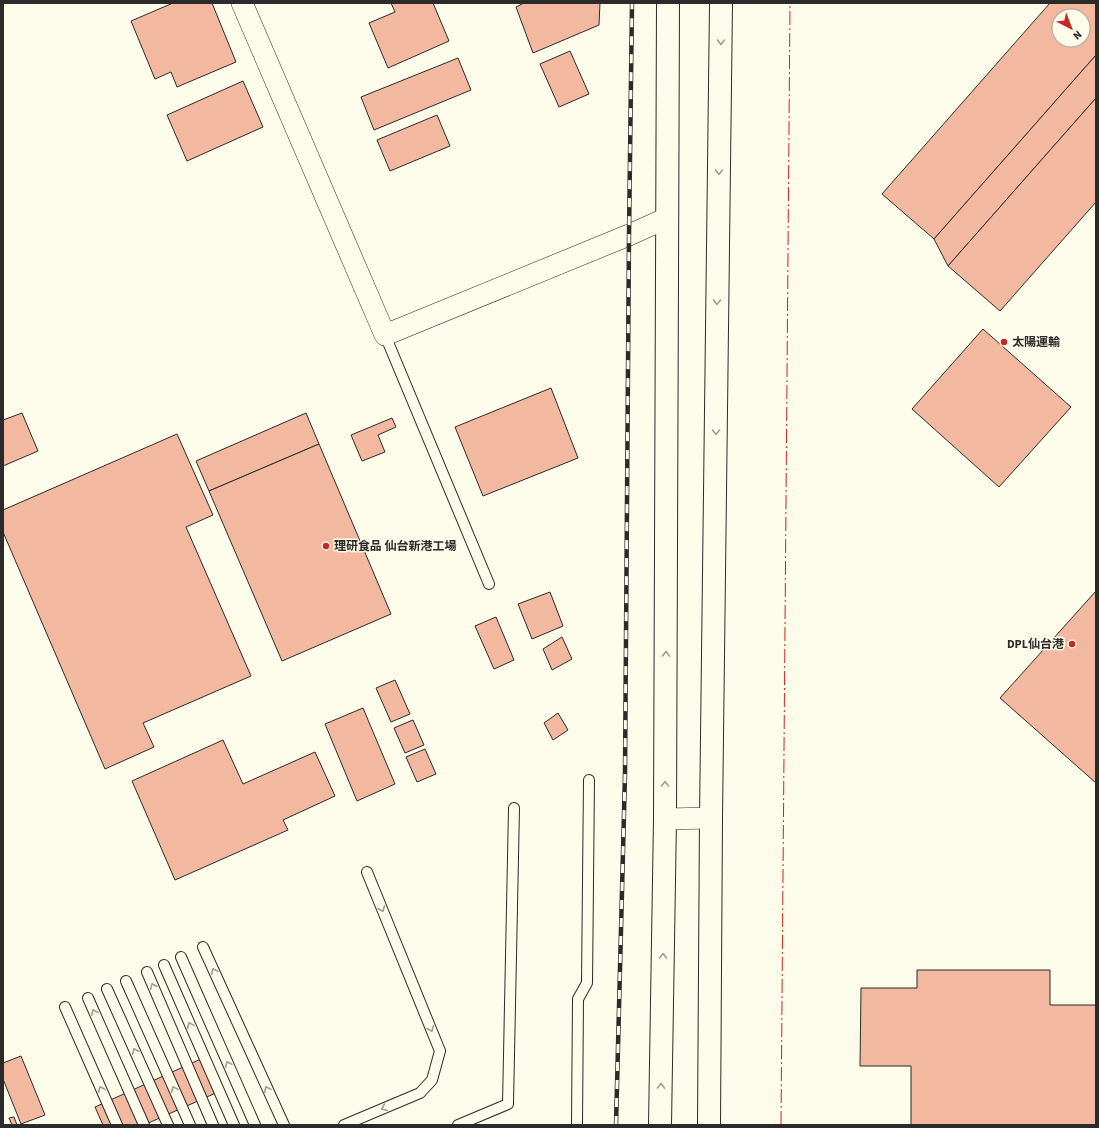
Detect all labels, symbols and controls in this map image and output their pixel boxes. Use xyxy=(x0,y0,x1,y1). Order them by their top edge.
north arrow xyxy=(1051,8,1091,48)
text: N xyxy=(1070,27,1085,43)
one-way arrow xyxy=(717,39,725,45)
one-way arrow xyxy=(715,169,723,175)
one-way arrow xyxy=(713,299,721,305)
place label: 太陽運輸 xyxy=(1012,334,1060,351)
marker: 太陽運輸 xyxy=(999,337,1009,347)
one-way arrow xyxy=(711,429,720,435)
place label: 理研食品 仙台新港工場 xyxy=(334,538,456,555)
marker: 理研食品 仙台新港工場 xyxy=(321,541,331,551)
place label: DPL仙台港 xyxy=(1007,636,1064,653)
marker: DPL仙台港 xyxy=(1067,639,1077,649)
one-way arrow xyxy=(662,651,670,657)
one-way arrow xyxy=(661,781,669,787)
one-way arrow xyxy=(377,905,385,912)
one-way arrow xyxy=(659,953,667,959)
one-way arrow xyxy=(211,968,219,975)
one-way arrow xyxy=(150,983,158,991)
one-way arrow xyxy=(91,1009,99,1016)
one-way arrow xyxy=(187,1022,195,1030)
one-way arrow xyxy=(426,1024,434,1032)
one-way arrow xyxy=(132,1048,140,1056)
one-way arrow xyxy=(225,1060,233,1068)
one-way arrow xyxy=(657,1083,665,1089)
one-way arrow xyxy=(98,1086,106,1093)
one-way arrow xyxy=(171,1086,179,1094)
one-way arrow xyxy=(264,1086,272,1093)
one-way arrow xyxy=(381,1103,388,1111)

